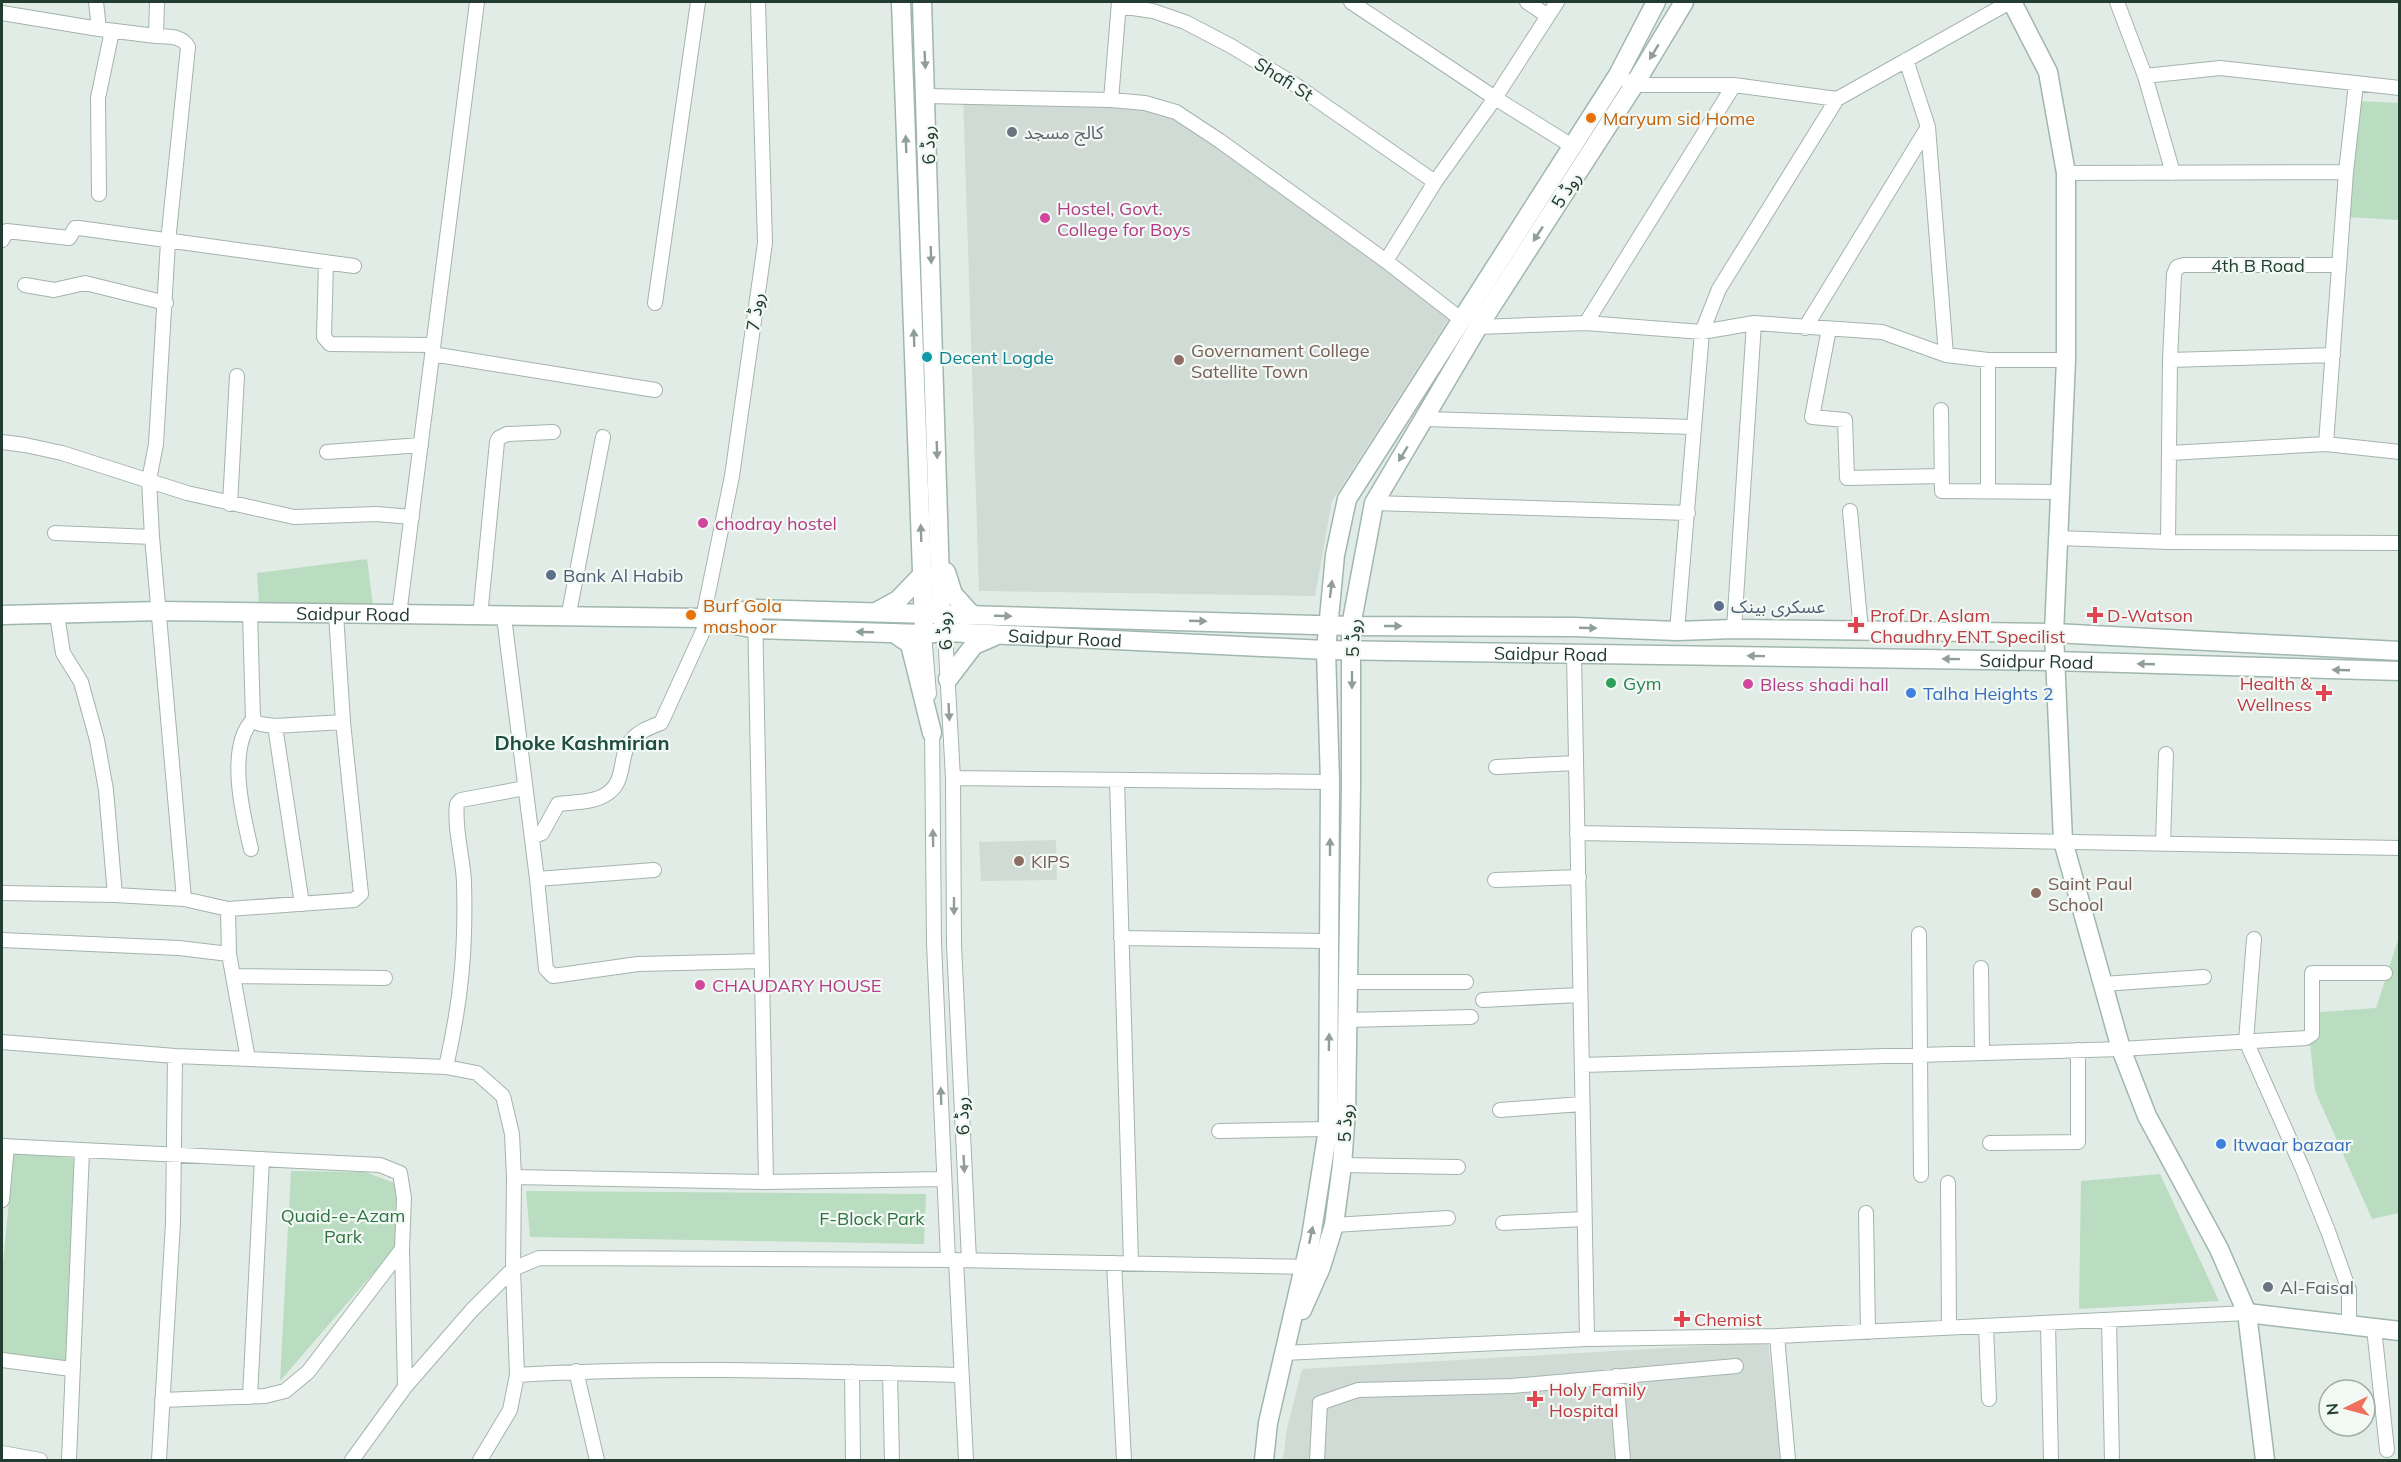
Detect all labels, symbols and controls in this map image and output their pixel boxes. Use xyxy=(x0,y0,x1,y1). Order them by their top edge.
one-way arrow xyxy=(1649,44,1660,60)
one-way arrow xyxy=(921,50,930,69)
street label: Shafi St xyxy=(1250,52,1318,106)
place label: Maryum sid Home xyxy=(1603,107,1755,130)
marker: Maryum sid Home xyxy=(1584,111,1598,125)
place label: کالج مسجد xyxy=(1024,121,1104,146)
street label: روڈ 6 xyxy=(916,125,940,165)
marker: کالج مسجد xyxy=(1005,125,1019,139)
one-way arrow xyxy=(902,134,911,153)
street label: روڈ 5 xyxy=(1546,167,1586,213)
place label: Hostel, Govt. College for Boys xyxy=(1057,197,1191,241)
marker: Hostel, Govt. College for Boys xyxy=(1038,211,1052,225)
one-way arrow xyxy=(1532,225,1543,242)
one-way arrow xyxy=(927,245,936,264)
street label: 4th B Road xyxy=(2211,254,2305,277)
street label: روڈ 7 xyxy=(741,291,769,333)
one-way arrow xyxy=(909,329,918,348)
place label: Governament College Satellite Town xyxy=(1191,339,1370,383)
place label: Decent Logde xyxy=(939,346,1054,369)
marker: Decent Logde xyxy=(920,350,934,364)
marker: Governament College Satellite Town xyxy=(1172,353,1186,367)
one-way arrow xyxy=(932,440,941,459)
one-way arrow xyxy=(1398,446,1409,462)
place label: chodray hostel xyxy=(715,512,837,535)
marker: chodray hostel xyxy=(696,516,710,530)
one-way arrow xyxy=(916,524,925,543)
place label: Bank Al Habib xyxy=(563,564,683,587)
marker: Bank Al Habib xyxy=(544,568,558,582)
one-way arrow xyxy=(1326,579,1336,598)
place label: Burf Gola mashoor xyxy=(703,594,782,638)
place label: عسکری بینک xyxy=(1731,595,1825,618)
marker: عسکری بینک xyxy=(1712,599,1726,613)
street label: Saidpur Road xyxy=(296,601,410,626)
place label: Prof Dr. Aslam Chaudhry ENT Specilist xyxy=(1870,604,2065,648)
place label: D-Watson xyxy=(2107,604,2193,627)
marker: Burf Gola mashoor xyxy=(684,608,698,622)
marker: D-Watson xyxy=(2088,608,2102,622)
street label: روڈ 6 xyxy=(931,611,957,651)
one-way arrow xyxy=(994,611,1013,621)
one-way arrow xyxy=(1189,616,1208,626)
marker: Prof Dr. Aslam Chaudhry ENT Specilist xyxy=(1847,616,1865,634)
street label: روڈ 5 xyxy=(1341,618,1365,658)
one-way arrow xyxy=(1384,621,1403,631)
street label: Saidpur Road xyxy=(1008,623,1122,652)
one-way arrow xyxy=(1579,623,1598,633)
one-way arrow xyxy=(856,627,875,637)
street label: Saidpur Road xyxy=(1494,641,1608,666)
street label: Saidpur Road xyxy=(1980,648,2094,674)
one-way arrow xyxy=(1747,651,1766,661)
one-way arrow xyxy=(1942,654,1961,664)
one-way arrow xyxy=(2137,659,2156,668)
one-way arrow xyxy=(2332,665,2351,674)
one-way arrow xyxy=(1347,671,1357,690)
place label: Gym xyxy=(1623,672,1662,695)
place label: Health & Wellness xyxy=(2236,672,2313,716)
place label: Bless shadi hall xyxy=(1760,673,1889,696)
marker: Gym xyxy=(1604,676,1618,690)
marker: Bless shadi hall xyxy=(1741,677,1755,691)
place label: Talha Heights 2 xyxy=(1923,682,2054,705)
marker: Talha Heights 2 xyxy=(1904,686,1918,700)
marker: Health & Wellness xyxy=(2317,686,2331,700)
one-way arrow xyxy=(945,702,954,721)
district label: Dhoke Kashmirian xyxy=(495,730,669,755)
one-way arrow xyxy=(928,829,938,848)
one-way arrow xyxy=(1325,837,1335,856)
place label: KIPS xyxy=(1031,850,1070,873)
marker: KIPS xyxy=(1012,854,1026,868)
place label: Saint Paul School xyxy=(2048,872,2133,916)
marker: Saint Paul School xyxy=(2029,886,2043,900)
one-way arrow xyxy=(949,897,959,916)
place label: CHAUDARY HOUSE xyxy=(712,974,881,997)
marker: CHAUDARY HOUSE xyxy=(693,978,707,992)
one-way arrow xyxy=(1324,1032,1334,1051)
one-way arrow xyxy=(936,1087,945,1106)
street label: روڈ 6 xyxy=(950,1096,974,1136)
street label: روڈ 5 xyxy=(1333,1103,1357,1143)
place label: Itwaar bazaar xyxy=(2233,1133,2352,1156)
marker: Itwaar bazaar xyxy=(2214,1137,2228,1151)
one-way arrow xyxy=(960,1155,969,1174)
park label: Quaid-e-Azam Park xyxy=(281,1204,405,1248)
park label: F-Block Park xyxy=(819,1207,925,1230)
one-way arrow xyxy=(1307,1225,1316,1244)
place label: Al-Faisal xyxy=(2280,1276,2354,1299)
marker: Al-Faisal xyxy=(2261,1280,2275,1294)
place label: Chemist xyxy=(1694,1308,1762,1331)
marker: Chemist xyxy=(1675,1312,1689,1326)
place label: Holy Family Hospital xyxy=(1549,1378,1647,1422)
north arrow xyxy=(2317,1378,2377,1438)
marker: Holy Family Hospital xyxy=(1526,1390,1544,1408)
text: N xyxy=(2322,1402,2343,1416)

